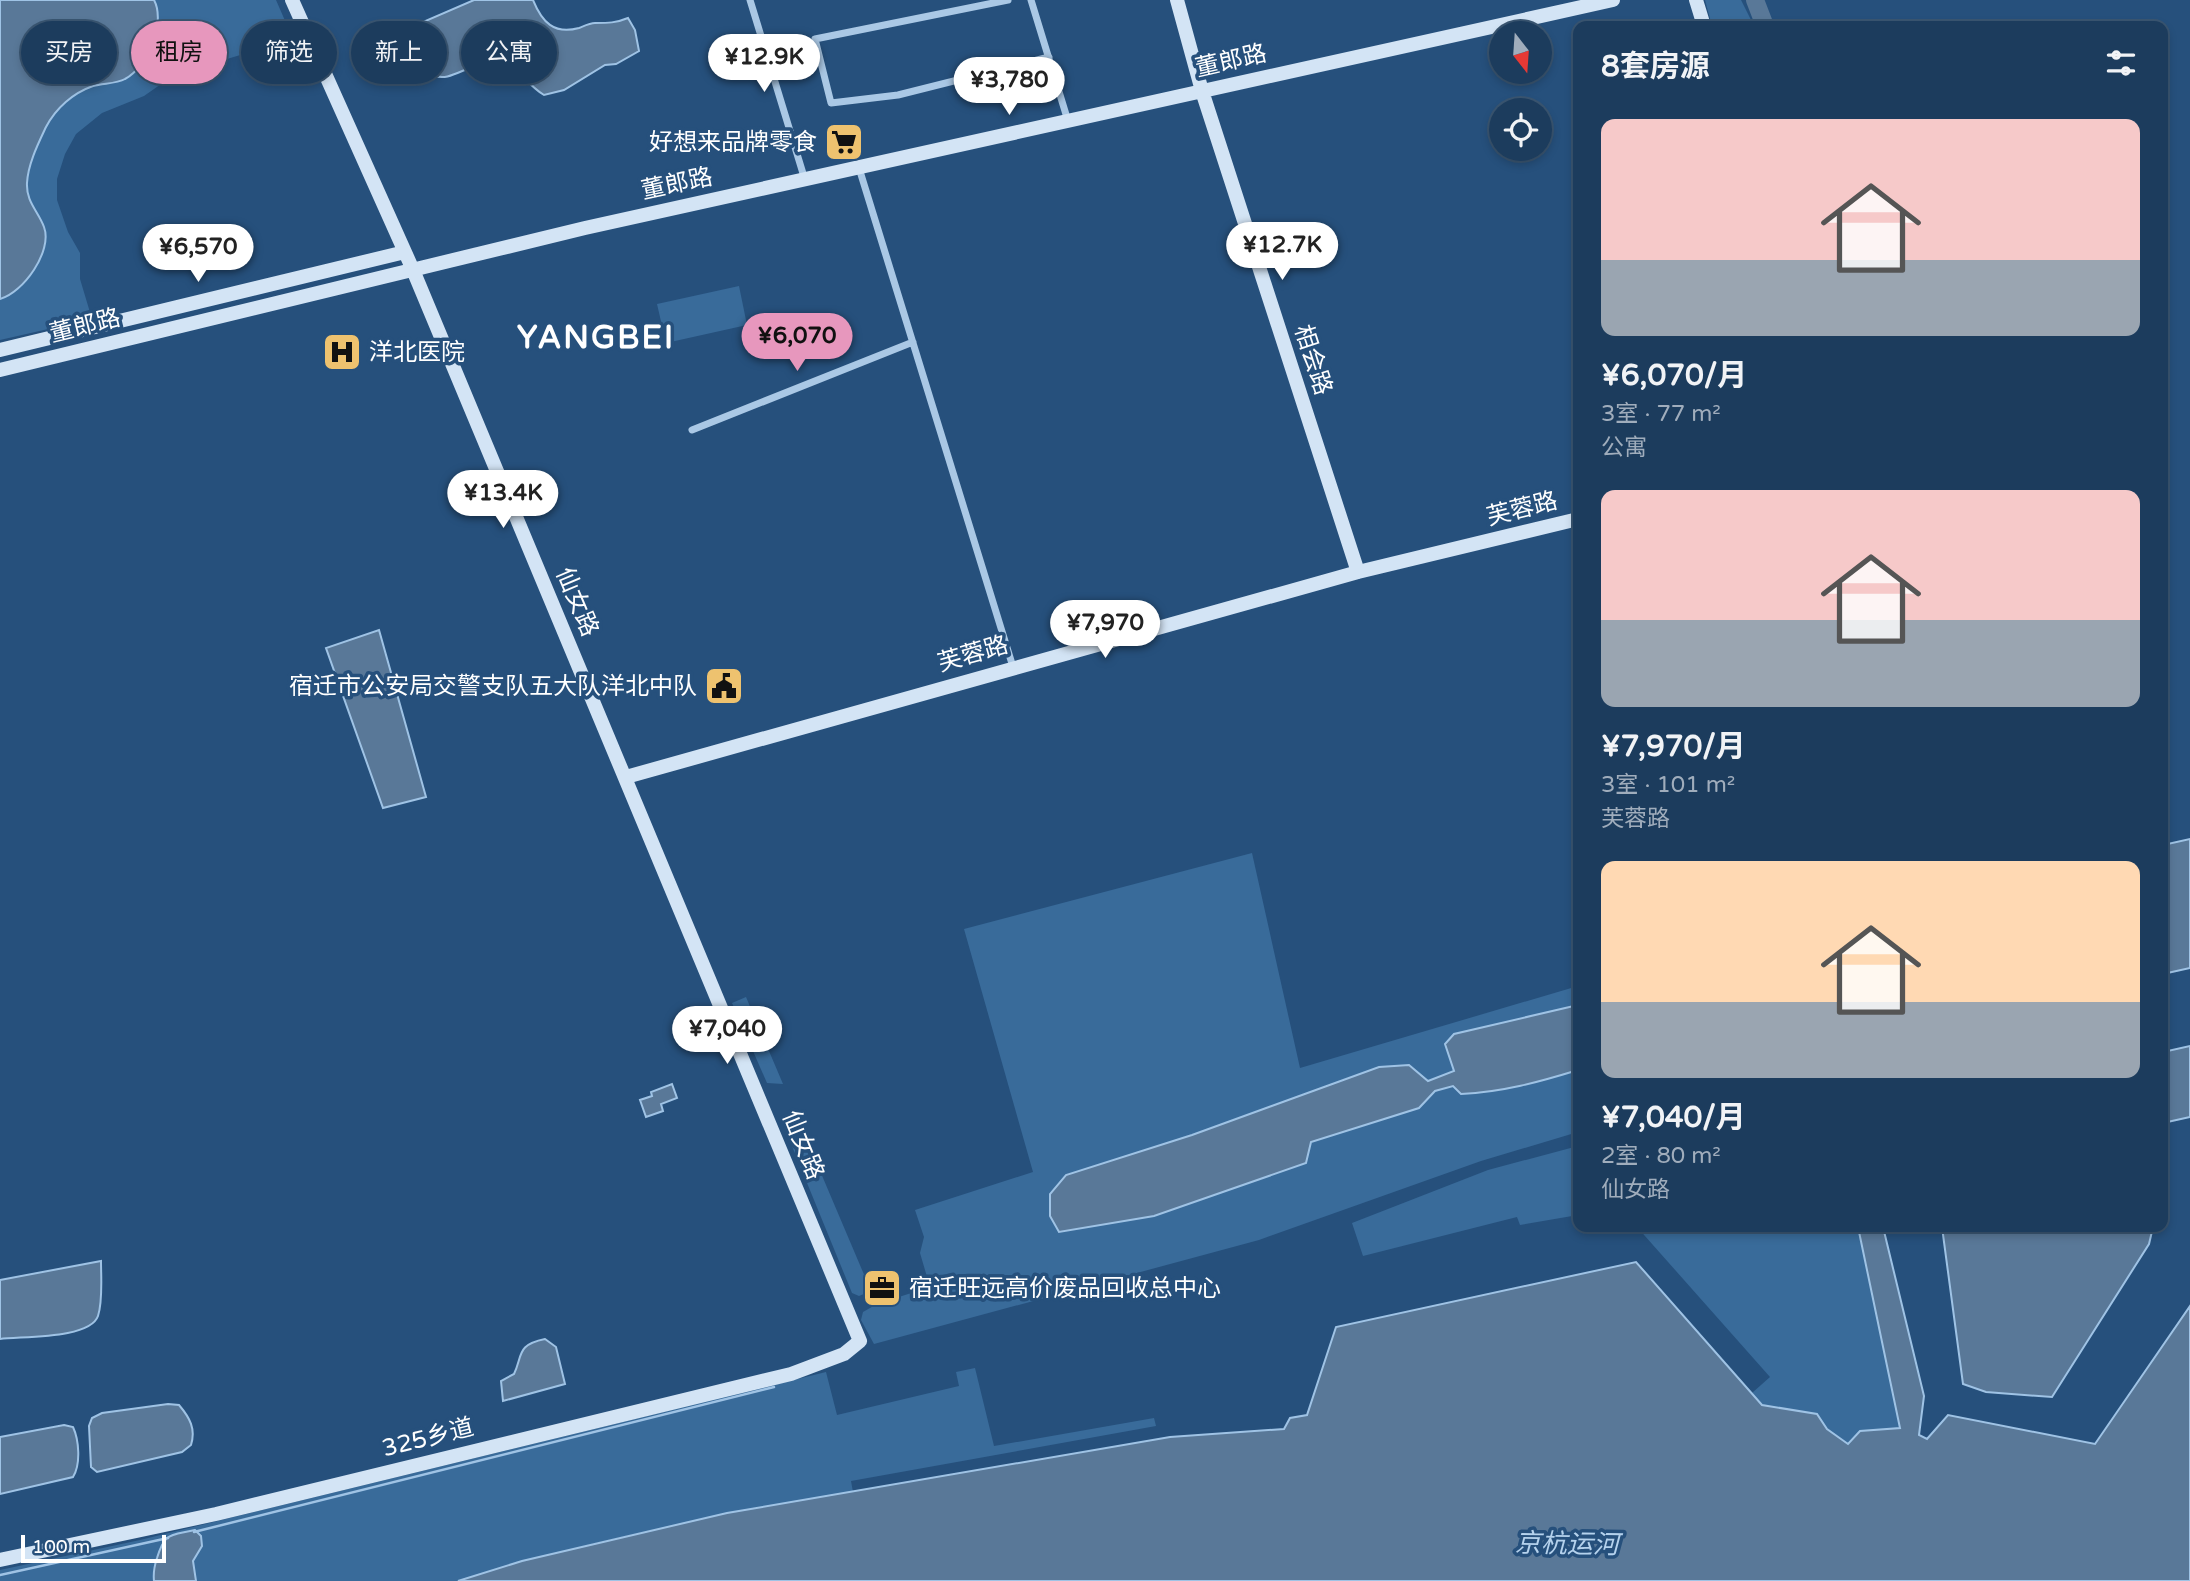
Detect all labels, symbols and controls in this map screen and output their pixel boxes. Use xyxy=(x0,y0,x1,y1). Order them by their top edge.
chip: 买房 xyxy=(21,21,117,84)
chip: 租房 xyxy=(131,21,227,84)
chip: 筛选 xyxy=(241,21,337,84)
chip: 新上 xyxy=(351,21,447,84)
chip: 公寓 xyxy=(461,21,557,84)
north arrow xyxy=(1489,21,1552,84)
map controls xyxy=(1489,21,1552,161)
pin: ¥12.9K xyxy=(707,34,821,94)
street label: 董郎路 xyxy=(1193,39,1269,83)
text: ¥12.9K xyxy=(724,43,804,71)
icon: filters xyxy=(2102,44,2140,82)
text: 8套房源 xyxy=(1601,48,1710,85)
pin: ¥3,780 xyxy=(952,58,1066,117)
text: ¥3,780 xyxy=(970,66,1048,94)
button: locate xyxy=(1489,98,1552,161)
supermarket icon: 好想来品牌零食 xyxy=(823,121,865,163)
place label: 好想来品牌零食 xyxy=(649,128,817,157)
street label: 董郎路 xyxy=(639,162,715,206)
icon: home xyxy=(1808,165,1934,291)
pin: ¥12.7K xyxy=(1225,222,1339,282)
pin: ¥6,570 xyxy=(141,224,255,284)
text: ¥12.7K xyxy=(1242,231,1322,259)
text: ¥6,570 xyxy=(159,233,237,261)
street label: 董郎路 xyxy=(47,303,123,349)
pin: ¥6,070 xyxy=(740,314,854,373)
district label: YANGBEI xyxy=(517,319,675,357)
street label: 相会路 xyxy=(1288,321,1338,399)
text: ¥6,070 xyxy=(758,322,836,350)
hospital icon: 洋北医院 xyxy=(321,331,363,373)
place label: 洋北医院 xyxy=(369,338,465,367)
text: ¥6,070/月 xyxy=(1601,357,1747,394)
text: 3室 · 77 m² xyxy=(1601,400,1721,428)
text: 公寓 xyxy=(1601,434,1647,462)
pin: ¥13.4K xyxy=(446,470,560,530)
text: ¥13.4K xyxy=(463,479,543,507)
street label: 芙蓉路 xyxy=(1484,486,1560,532)
icon: home xyxy=(1808,536,1934,662)
street label: 仙女路 xyxy=(550,563,604,641)
pin: ¥7,970 xyxy=(1048,600,1162,660)
text: ¥7,970 xyxy=(1066,609,1144,637)
street label: 芙蓉路 xyxy=(934,630,1012,678)
public building icon: 宿迁市公安局交警支队五大队洋北中队 xyxy=(703,665,745,707)
place label: 宿迁市公安局交警支队五大队洋北中队 xyxy=(289,672,697,701)
text: ¥7,970/月 xyxy=(1601,728,1746,765)
text: 3室 · 101 m² xyxy=(1601,771,1735,799)
text: 芙蓉路 xyxy=(1601,805,1670,833)
icon: home xyxy=(1808,907,1934,1033)
pin: ¥7,040 xyxy=(670,1006,784,1066)
text: ¥7,040 xyxy=(688,1015,766,1043)
text: ¥7,040/月 xyxy=(1601,1099,1746,1136)
street label: 仙女路 xyxy=(776,1106,830,1184)
text: 2室 · 80 m² xyxy=(1601,1142,1721,1170)
text: 仙女路 xyxy=(1601,1176,1670,1204)
office icon: 宿迁旺远高价废品回收总中心 xyxy=(861,1267,903,1309)
place label: 宿迁旺远高价废品回收总中心 xyxy=(909,1274,1221,1303)
street label: 325乡道 xyxy=(379,1413,477,1463)
water label: 京杭运河 xyxy=(1515,1528,1624,1560)
scale bar xyxy=(21,1532,166,1564)
text: 100 m xyxy=(32,1536,90,1558)

